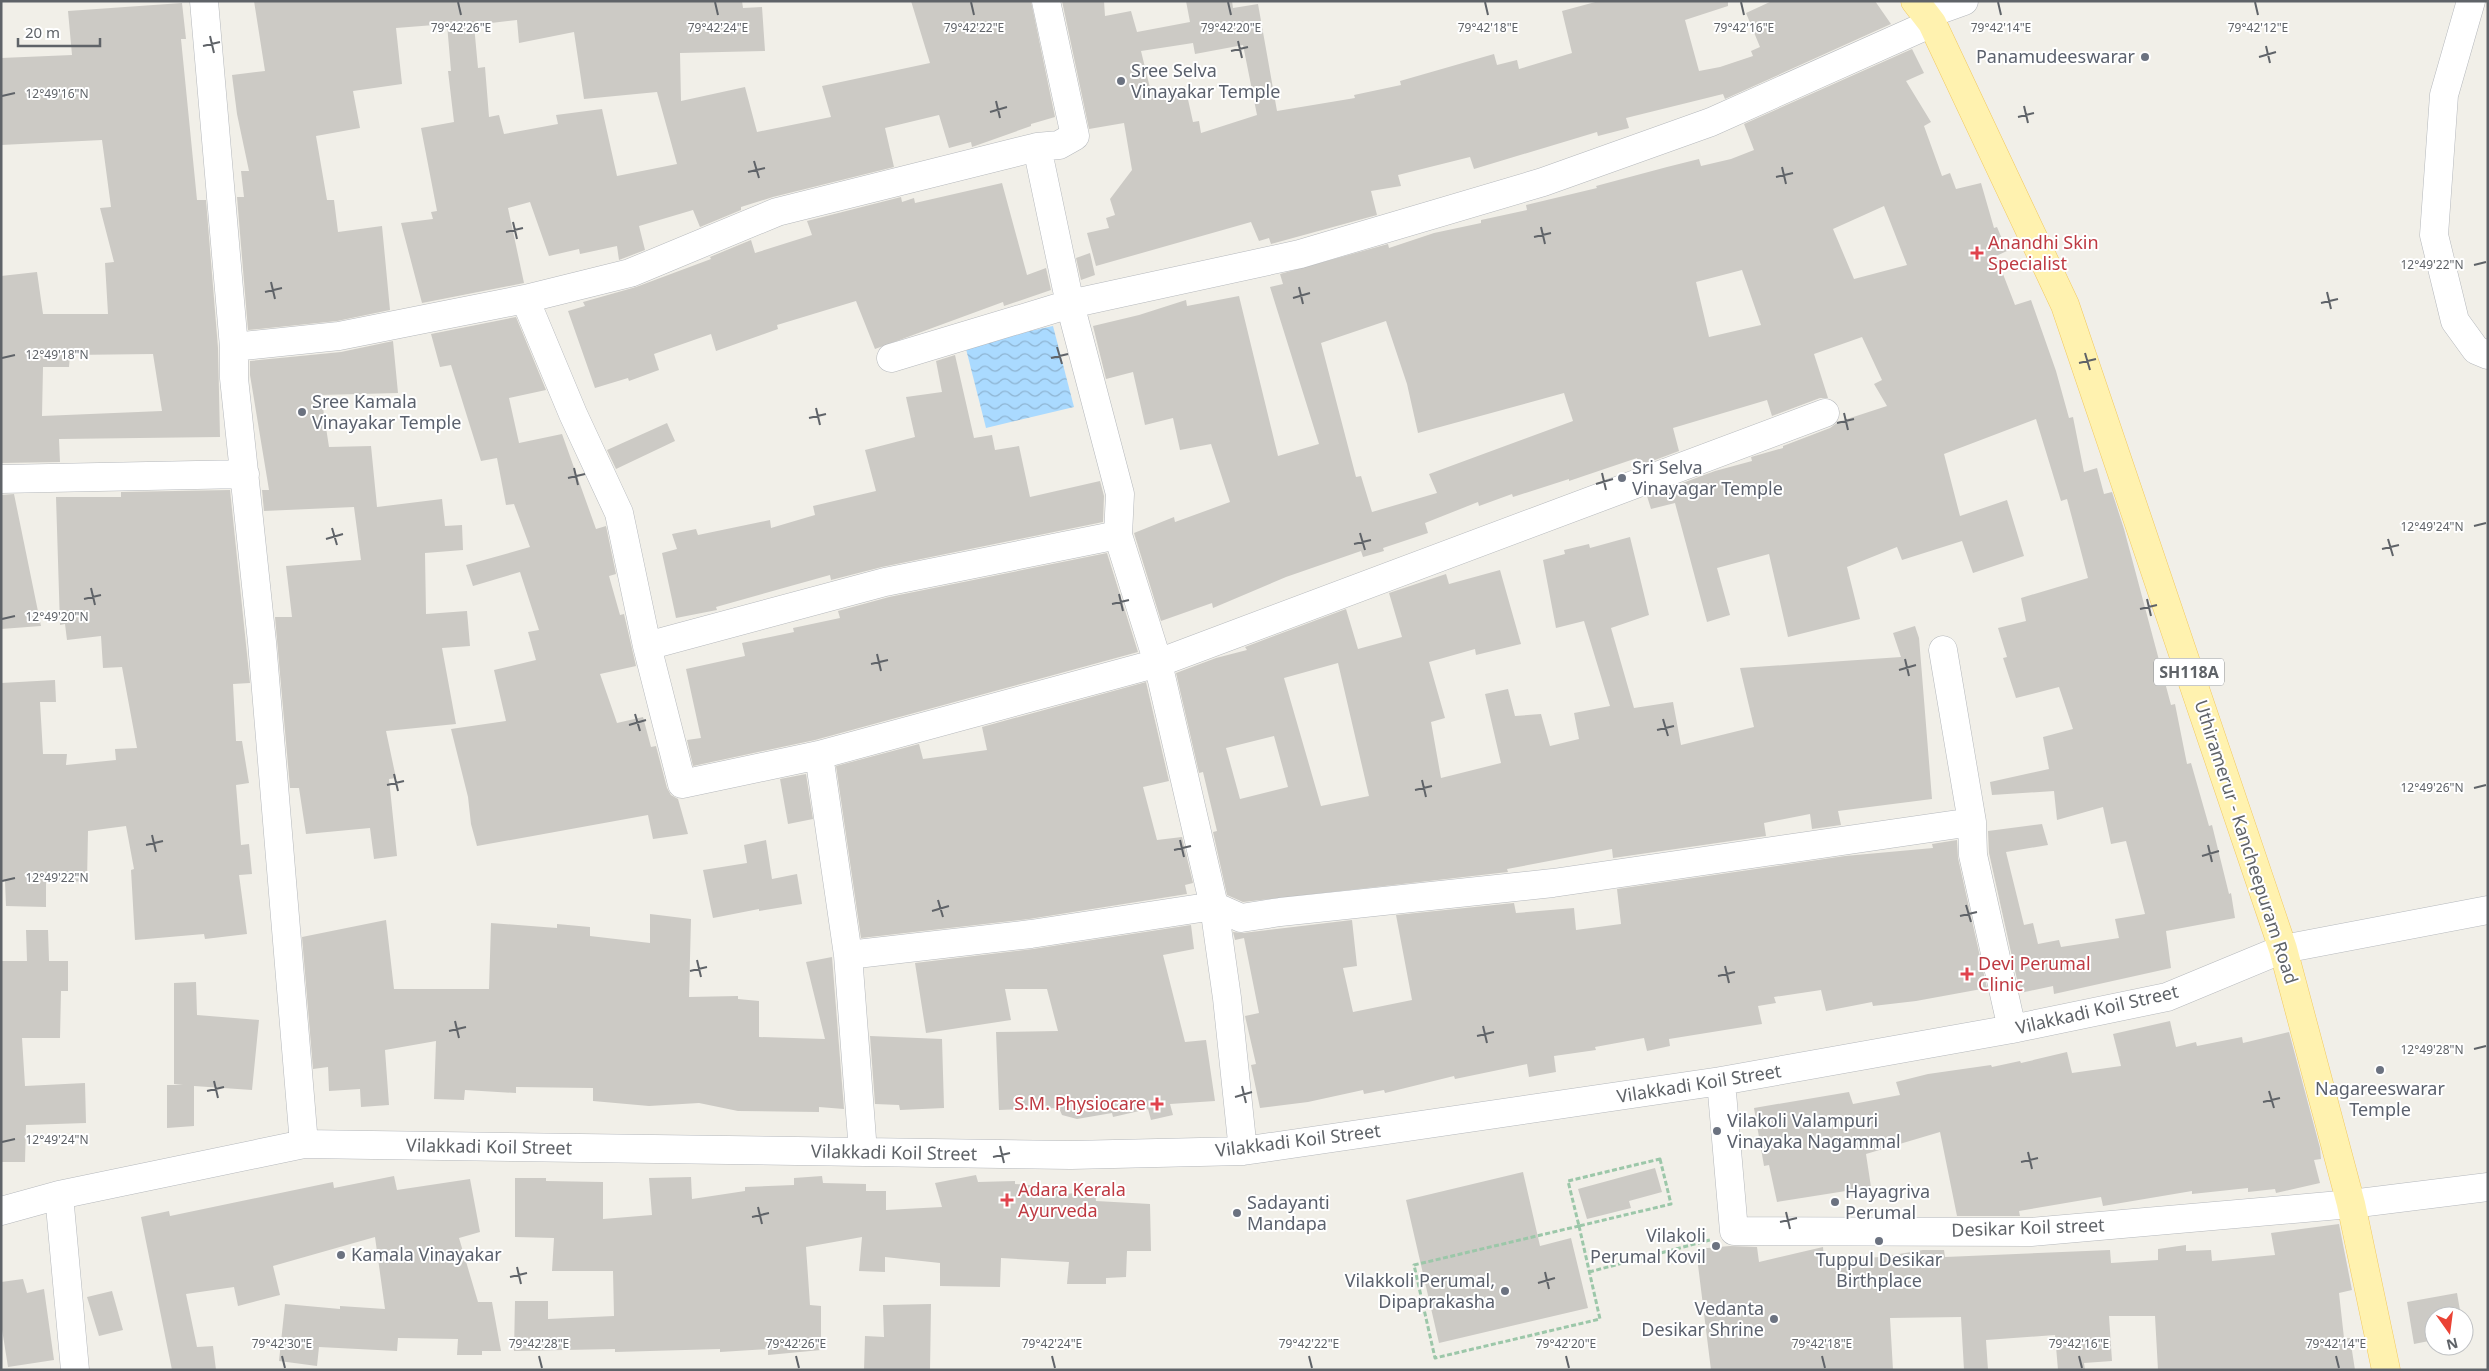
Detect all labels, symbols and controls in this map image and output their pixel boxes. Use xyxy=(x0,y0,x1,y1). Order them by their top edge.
scale bar xyxy=(18,15,100,47)
text: 79°42'26"E xyxy=(431,19,491,36)
text: 79°42'24"E xyxy=(688,19,748,36)
text: 79°42'22"E xyxy=(944,19,1004,36)
text: 79°42'20"E xyxy=(1201,19,1261,36)
text: 79°42'18"E xyxy=(1458,19,1518,36)
text: 79°42'16"E xyxy=(1714,19,1774,36)
text: 79°42'14"E xyxy=(1971,19,2031,36)
text: 79°42'12"E xyxy=(2228,19,2288,36)
text: 20 m xyxy=(25,22,60,42)
place label: Panamudeeswarar xyxy=(1976,44,2136,68)
marker: Panamudeeswarar xyxy=(2139,51,2151,63)
place label: Sree Selva Vinayakar Temple xyxy=(1131,58,1280,103)
marker: Sree Selva Vinayakar Temple xyxy=(1115,75,1127,87)
text: 12°49'16"N xyxy=(25,85,89,102)
place label: Anandhi Skin Specialist xyxy=(1988,230,2099,275)
marker: Anandhi Skin Specialist xyxy=(1970,246,1984,260)
text: 12°49'22"N xyxy=(2400,256,2464,273)
text: 12°49'18"N xyxy=(25,346,89,363)
place label: Sree Kamala Vinayakar Temple xyxy=(312,389,461,434)
marker: Sree Kamala Vinayakar Temple xyxy=(296,406,308,418)
place label: Sri Selva Vinayagar Temple xyxy=(1632,455,1783,500)
marker: Sri Selva Vinayagar Temple xyxy=(1616,472,1628,484)
text: 12°49'24"N xyxy=(2400,518,2464,535)
text: 12°49'20"N xyxy=(25,608,89,625)
road number: SH118A xyxy=(2154,659,2224,686)
street label: Uthiramerur - Kancheepuram Road xyxy=(2190,697,2304,987)
text: 12°49'26"N xyxy=(2400,779,2464,796)
text: 12°49'22"N xyxy=(25,869,89,886)
place label: Devi Perumal Clinic xyxy=(1978,951,2091,996)
marker: Devi Perumal Clinic xyxy=(1960,967,1974,981)
street label: Vilakkadi Koil Street xyxy=(2013,979,2181,1039)
text: 12°49'28"N xyxy=(2400,1041,2464,1058)
street label: Vilakkadi Koil Street xyxy=(1615,1058,1783,1108)
marker: Nagareeswarar Temple xyxy=(2374,1064,2386,1076)
place label: Nagareeswarar Temple xyxy=(2315,1076,2445,1121)
place label: S.M. Physiocare xyxy=(1014,1091,1146,1115)
marker: S.M. Physiocare xyxy=(1150,1097,1164,1111)
place label: Vilakoli Valampuri Vinayaka Nagammal xyxy=(1727,1108,1901,1153)
street label: Vilakkadi Koil Street xyxy=(1214,1118,1382,1162)
marker: Vilakoli Valampuri Vinayaka Nagammal xyxy=(1711,1125,1723,1137)
text: 12°49'24"N xyxy=(25,1131,89,1148)
street label: Vilakkadi Koil Street xyxy=(406,1133,573,1159)
street label: Vilakkadi Koil Street xyxy=(811,1139,978,1165)
place label: Adara Kerala Ayurveda xyxy=(1018,1177,1126,1222)
place label: Hayagriva Perumal xyxy=(1845,1179,1930,1224)
place label: Sadayanti Mandapa xyxy=(1247,1190,1330,1235)
marker: Adara Kerala Ayurveda xyxy=(1000,1193,1014,1207)
marker: Hayagriva Perumal xyxy=(1829,1196,1841,1208)
marker: Sadayanti Mandapa xyxy=(1231,1207,1243,1219)
street label: Desikar Koil street xyxy=(1951,1212,2106,1242)
place label: Vilakoli Perumal Kovil xyxy=(1590,1223,1706,1268)
marker: Tuppul Desikar Birthplace xyxy=(1873,1235,1885,1247)
marker: Vilakoli Perumal Kovil xyxy=(1710,1240,1722,1252)
place label: Kamala Vinayakar xyxy=(351,1242,502,1266)
place label: Tuppul Desikar Birthplace xyxy=(1816,1247,1943,1292)
marker: Kamala Vinayakar xyxy=(335,1249,347,1261)
place label: Vilakkoli Perumal, Dipaprakasha xyxy=(1345,1268,1495,1313)
marker: Vilakkoli Perumal, Dipaprakasha xyxy=(1499,1285,1511,1297)
place label: Vedanta Desikar Shrine xyxy=(1641,1296,1764,1341)
north arrow xyxy=(2424,1306,2474,1356)
marker: Vedanta Desikar Shrine xyxy=(1768,1313,1780,1325)
text: N xyxy=(2444,1334,2460,1355)
text: 79°42'30"E xyxy=(252,1335,312,1352)
text: 79°42'28"E xyxy=(509,1335,569,1352)
text: 79°42'26"E xyxy=(766,1335,826,1352)
text: 79°42'24"E xyxy=(1022,1335,1082,1352)
text: 79°42'22"E xyxy=(1279,1335,1339,1352)
text: 79°42'20"E xyxy=(1536,1335,1596,1352)
text: 79°42'18"E xyxy=(1792,1335,1852,1352)
text: 79°42'16"E xyxy=(2049,1335,2109,1352)
text: 79°42'14"E xyxy=(2306,1335,2366,1352)

